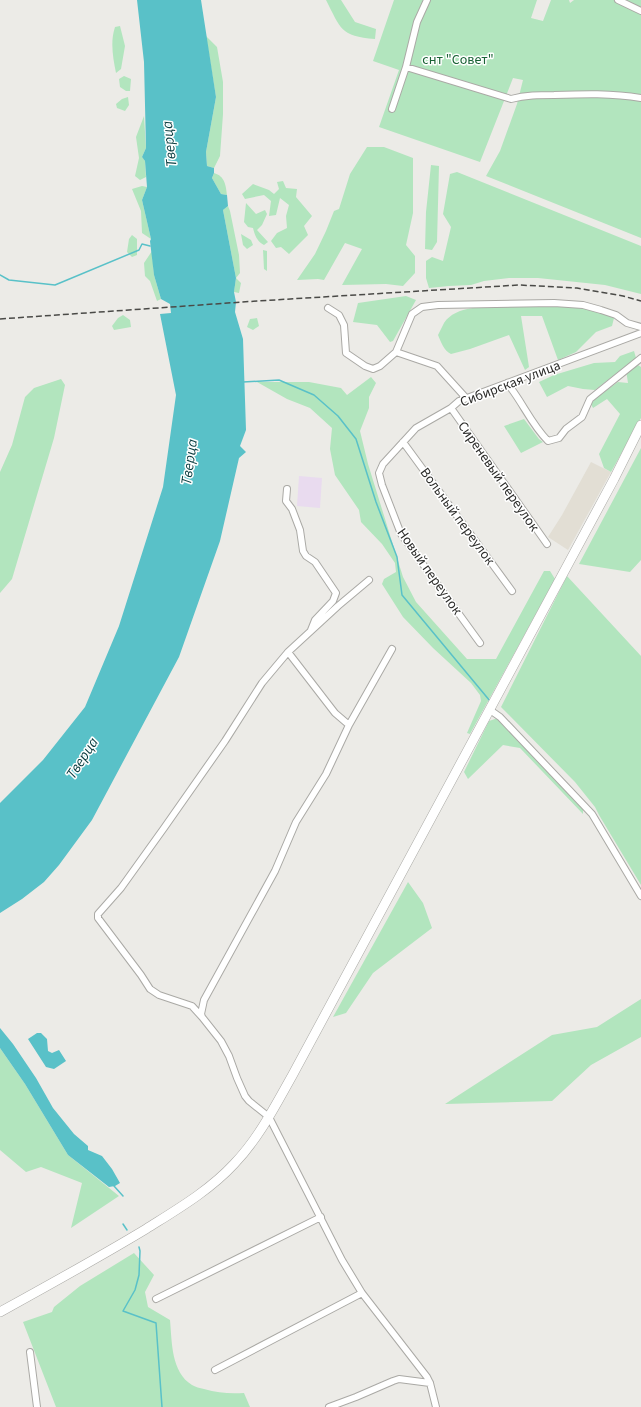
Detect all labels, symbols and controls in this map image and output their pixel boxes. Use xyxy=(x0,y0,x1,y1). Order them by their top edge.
park label: снт "Совет" xyxy=(422,50,494,70)
water label: Тверца xyxy=(157,120,182,168)
street label: Сибирская улица xyxy=(457,356,563,412)
street label: Сиреневый переулок xyxy=(453,417,544,536)
water label: Тверца xyxy=(176,438,203,486)
street label: Вольный переулок xyxy=(415,464,499,569)
street label: Новый переулок xyxy=(392,524,467,619)
water label: Тверца xyxy=(61,733,104,783)

